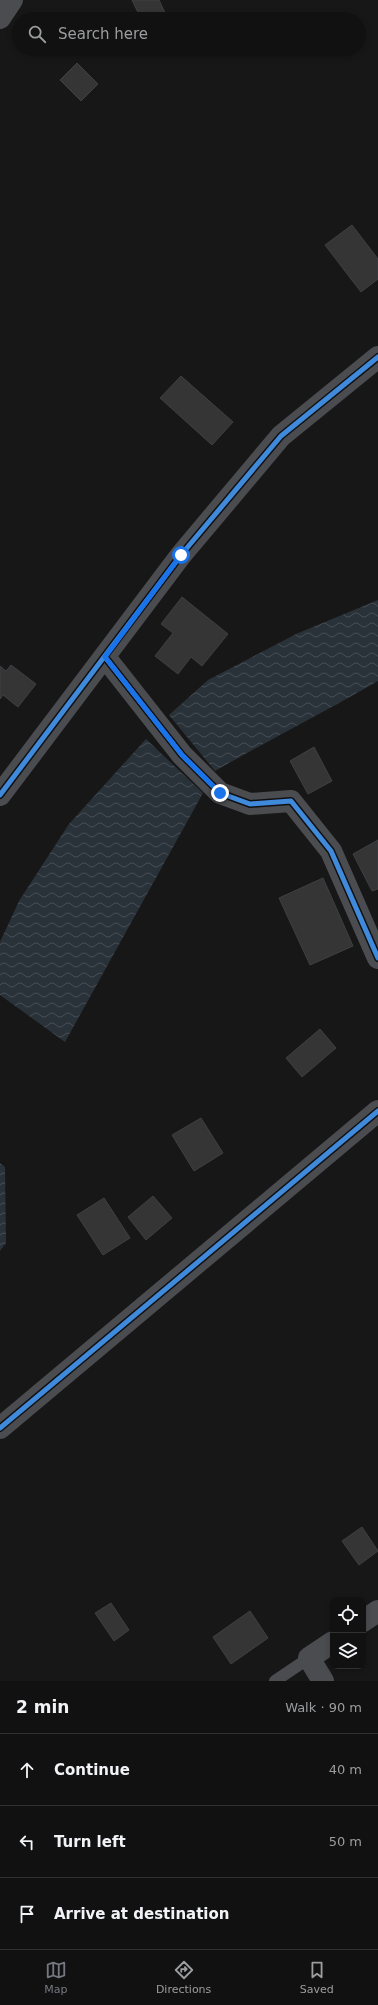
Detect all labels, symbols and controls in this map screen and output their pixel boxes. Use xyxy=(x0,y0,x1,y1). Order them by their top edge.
search box xyxy=(12,12,366,56)
icon: search xyxy=(26,23,48,45)
text: Search here xyxy=(58,25,148,43)
route start xyxy=(172,546,190,564)
route end xyxy=(211,784,229,802)
map controls xyxy=(330,1597,366,1669)
button: locate xyxy=(330,1597,366,1633)
button: layers xyxy=(330,1633,366,1669)
text: 2 min xyxy=(16,1697,69,1717)
text: Walk · 90 m xyxy=(285,1700,362,1715)
icon: ahead xyxy=(16,1759,38,1781)
text: Continue xyxy=(54,1761,130,1779)
text: 40 m xyxy=(329,1762,362,1777)
icon: left xyxy=(16,1831,38,1853)
text: Turn left xyxy=(54,1833,126,1851)
text: 50 m xyxy=(329,1834,362,1849)
icon: arrive xyxy=(16,1903,38,1925)
text: Arrive at destination xyxy=(54,1905,229,1923)
tab: Map xyxy=(44,1959,67,1996)
tab: Directions xyxy=(156,1959,211,1996)
tab: Saved xyxy=(300,1959,334,1996)

